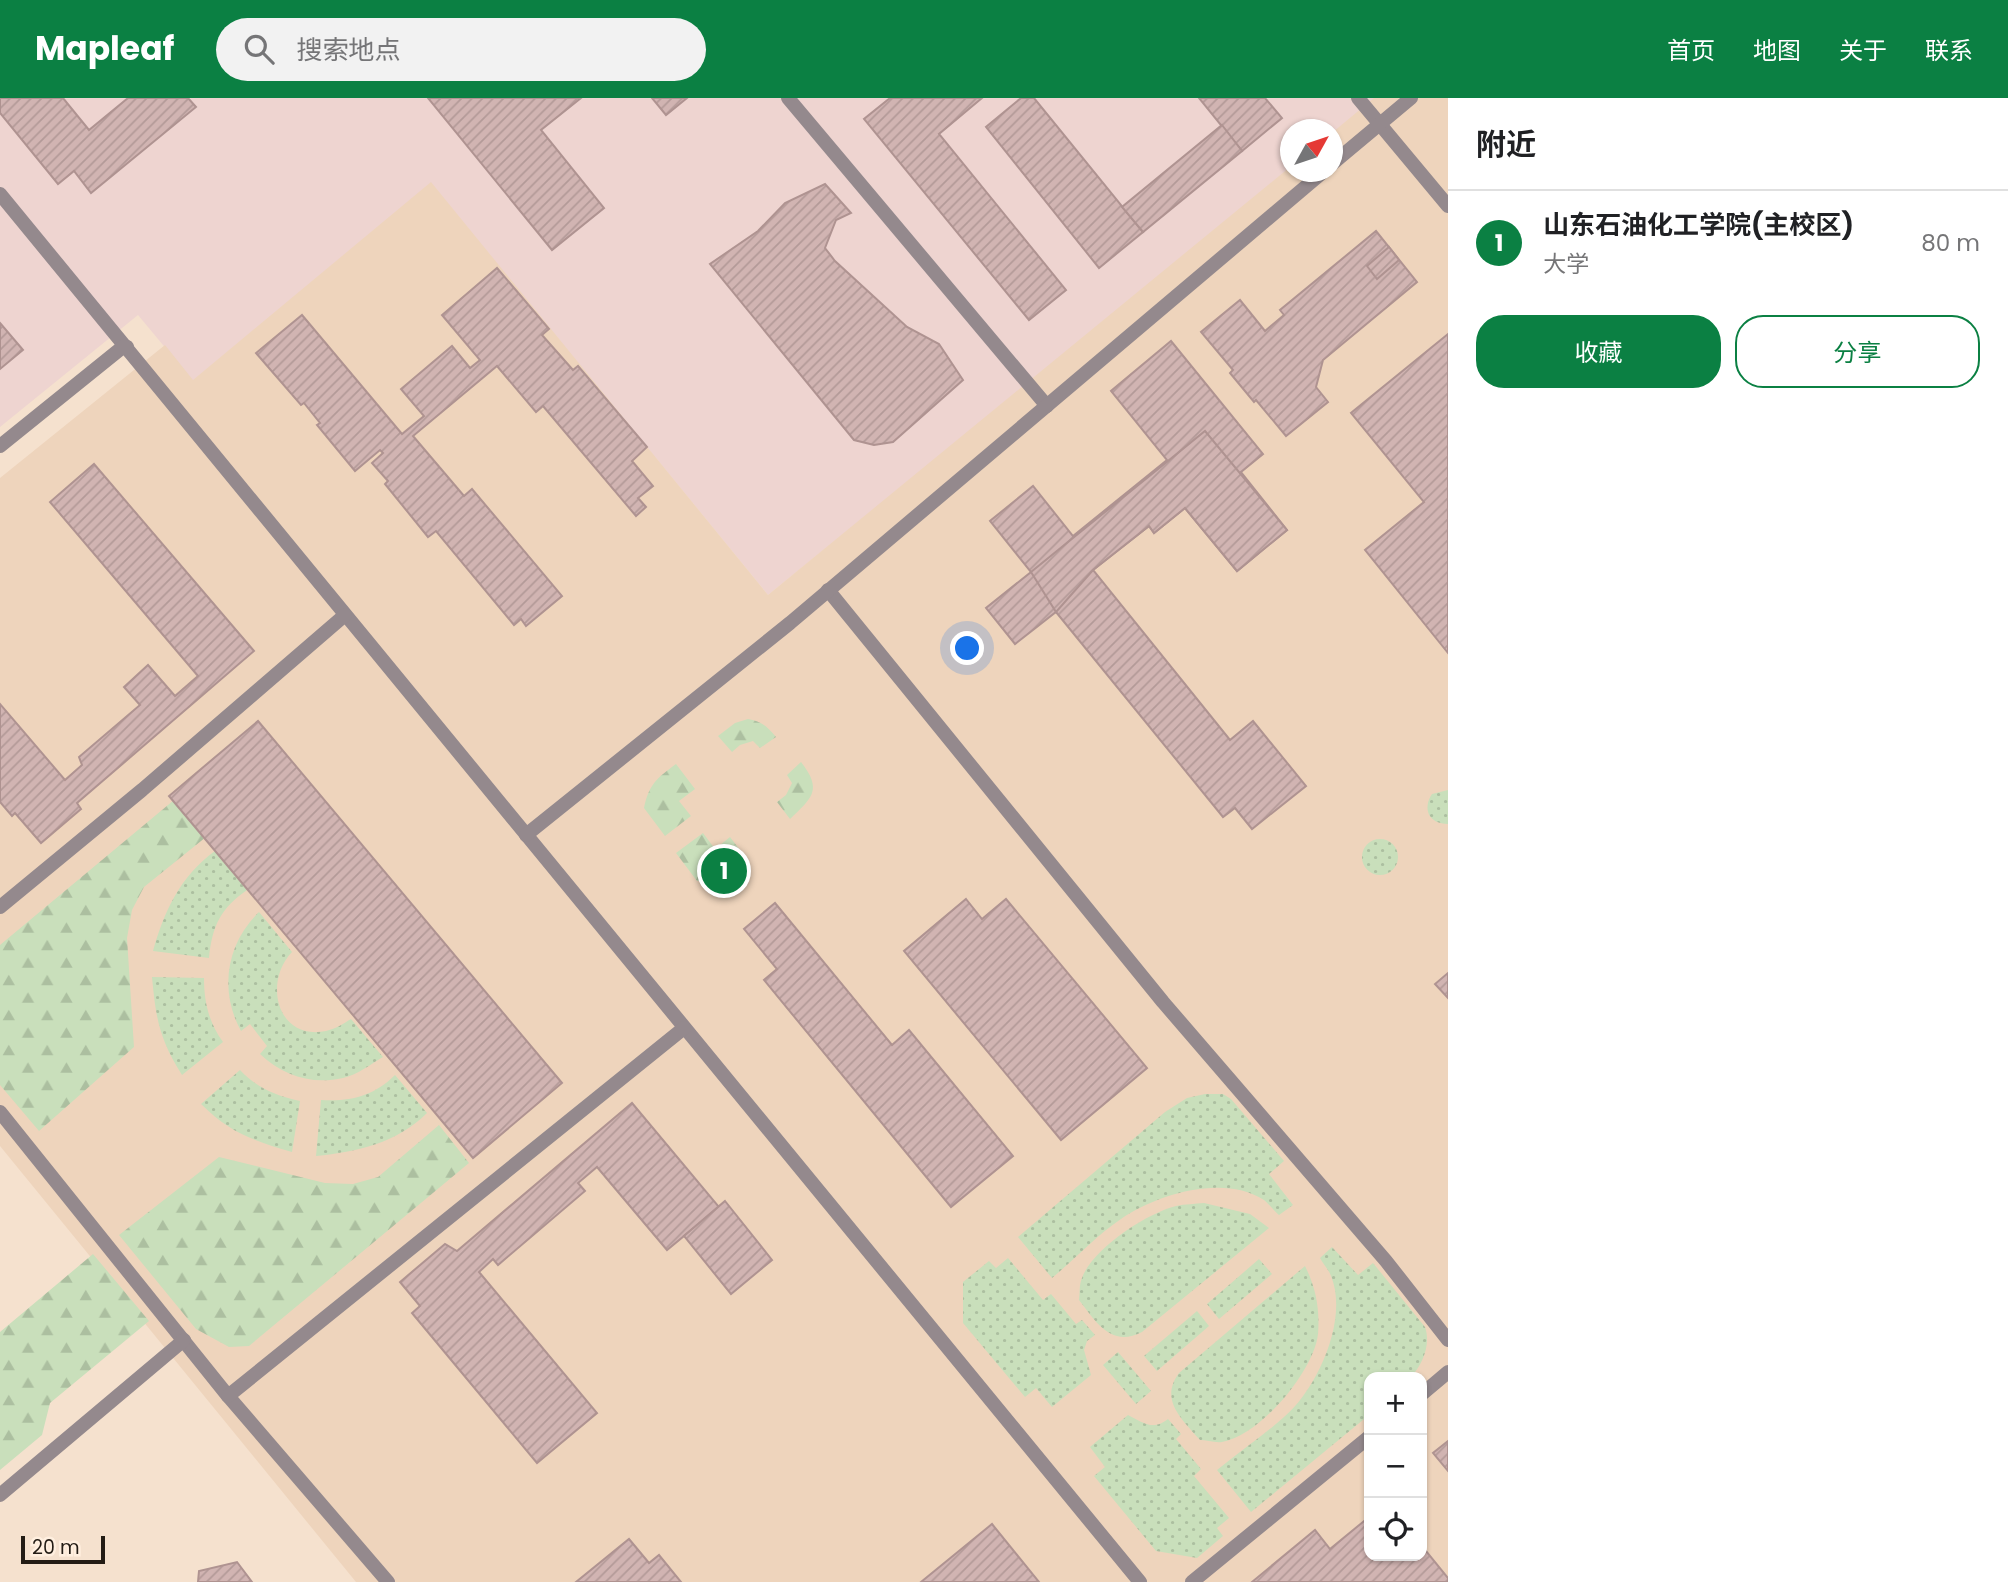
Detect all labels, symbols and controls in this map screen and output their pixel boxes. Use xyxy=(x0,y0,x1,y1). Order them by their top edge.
search box xyxy=(216,18,706,81)
text: Mapleaf xyxy=(35,25,174,72)
icon: search xyxy=(240,30,278,68)
text: 搜索地点 xyxy=(296,32,400,68)
text: 首页 xyxy=(1667,34,1715,67)
text: 地图 xyxy=(1753,34,1801,67)
text: 关于 xyxy=(1839,34,1887,67)
text: 联系 xyxy=(1925,34,1973,67)
north arrow xyxy=(1280,119,1343,182)
text: 附近 xyxy=(1476,123,1536,166)
text: 山东石油化工学院(主校区) xyxy=(1543,207,1854,243)
text: 1 xyxy=(1495,227,1503,259)
text: 80 m xyxy=(1921,227,1980,259)
text: 大学 xyxy=(1543,248,1589,280)
button: 收藏 xyxy=(1476,315,1721,388)
button: 分享 xyxy=(1735,315,1980,388)
your location xyxy=(950,631,984,665)
pin: 1 xyxy=(701,845,747,897)
map controls xyxy=(1364,1372,1427,1561)
button: + xyxy=(1364,1372,1427,1435)
button: − xyxy=(1364,1435,1427,1498)
button: locate xyxy=(1364,1498,1427,1561)
scale bar xyxy=(21,1533,105,1565)
text: 20 m xyxy=(32,1534,80,1561)

